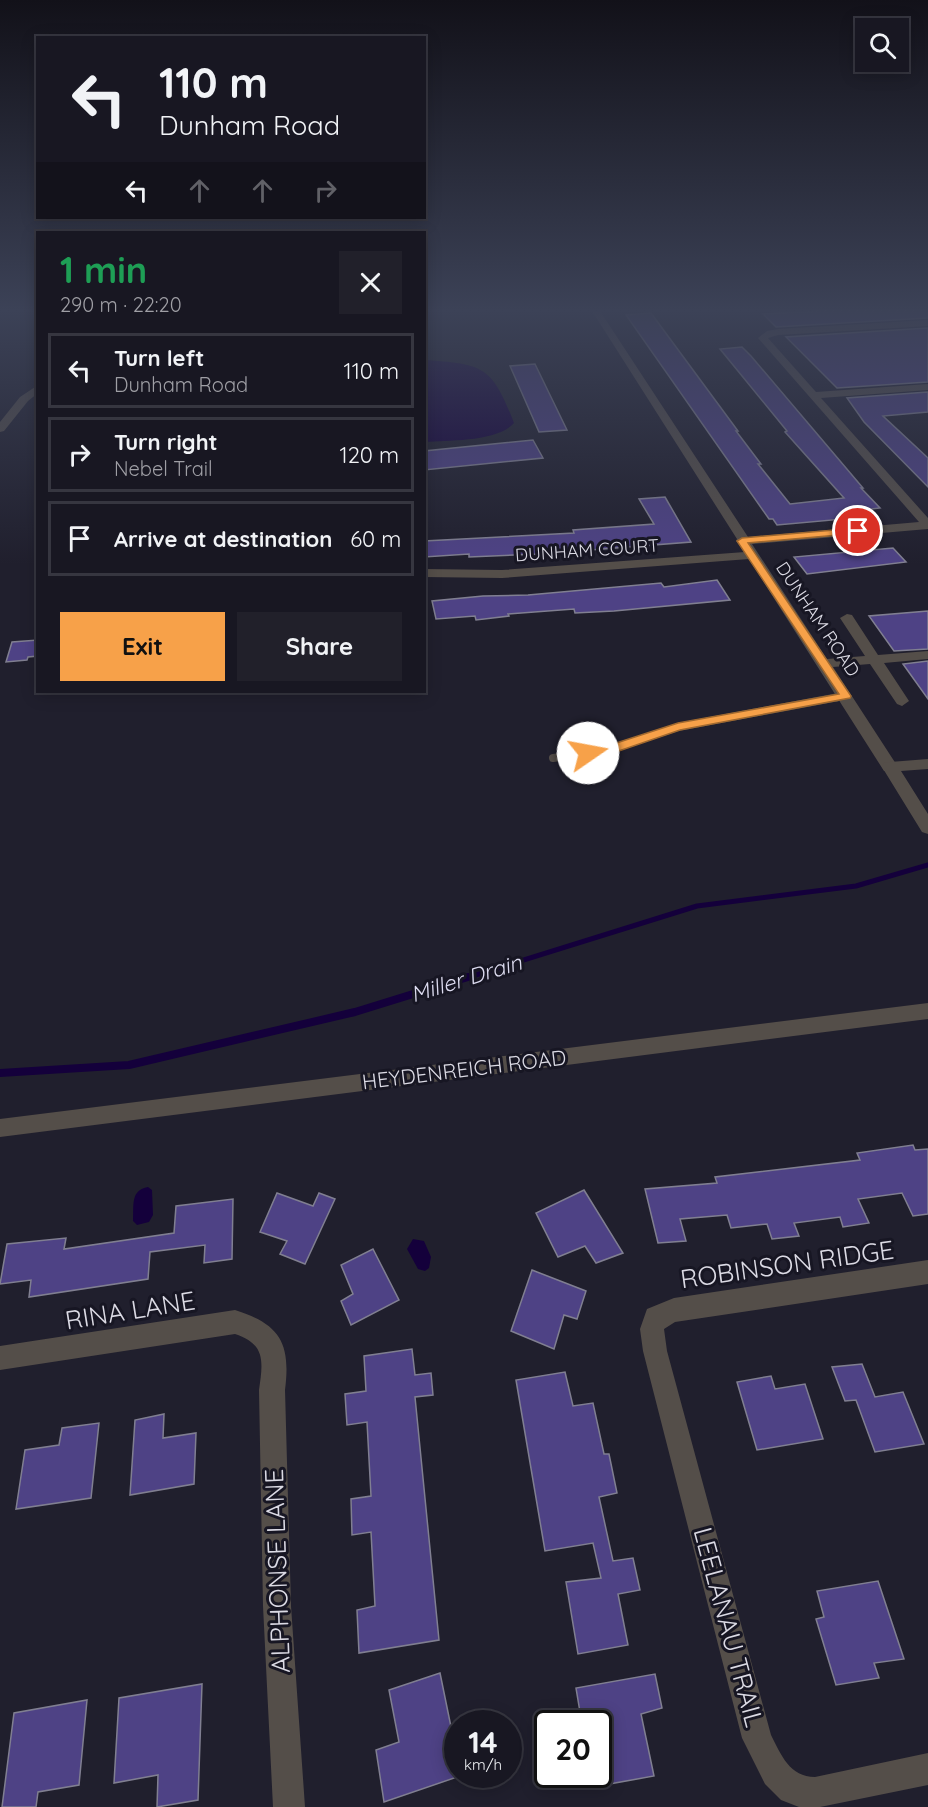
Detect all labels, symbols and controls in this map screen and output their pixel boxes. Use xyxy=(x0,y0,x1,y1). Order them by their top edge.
map controls xyxy=(855,18,909,72)
button: search xyxy=(855,18,909,72)
text: 110 m xyxy=(159,56,268,109)
icon: left xyxy=(60,60,138,138)
text: Dunham Road xyxy=(159,108,340,142)
icon: left xyxy=(120,174,153,207)
icon: ahead xyxy=(183,174,216,207)
icon: ahead xyxy=(246,174,279,207)
icon: right xyxy=(309,174,342,207)
text: 1 min xyxy=(60,247,147,292)
button: close xyxy=(339,251,402,314)
text: 290 m · 22:20 xyxy=(60,292,182,317)
text: Turn left xyxy=(114,344,204,372)
icon: left xyxy=(63,354,96,387)
text: 110 m xyxy=(344,357,399,385)
text: Dunham Road xyxy=(114,372,248,397)
text: Turn right xyxy=(114,428,218,456)
icon: right xyxy=(63,438,96,471)
text: 120 m xyxy=(340,441,399,469)
text: Nebel Trail xyxy=(114,456,213,481)
pin xyxy=(832,505,883,556)
icon: arrive xyxy=(841,514,874,547)
icon: arrive xyxy=(63,522,96,555)
text: Arrive at destination xyxy=(114,525,332,553)
text: 60 m xyxy=(350,525,401,553)
street label: DUNHAM COURT xyxy=(514,533,660,567)
street label: DUNHAM ROAD xyxy=(771,557,865,681)
button: Exit xyxy=(60,612,225,681)
button: Share xyxy=(237,612,402,681)
position arrow xyxy=(556,721,620,785)
water label: Miller Drain xyxy=(407,948,526,1008)
street label: HEYDENREICH ROAD xyxy=(360,1044,568,1094)
street label: ROBINSON RIDGE xyxy=(678,1233,896,1295)
street label: RINA LANE xyxy=(63,1283,197,1337)
street label: ALPHONSE LANE xyxy=(257,1468,297,1674)
street label: LEELANAU TRAIL xyxy=(686,1524,772,1731)
speed limit sign: 20 xyxy=(534,1710,612,1788)
text: 14 xyxy=(468,1723,498,1761)
text: km/h xyxy=(464,1755,502,1774)

